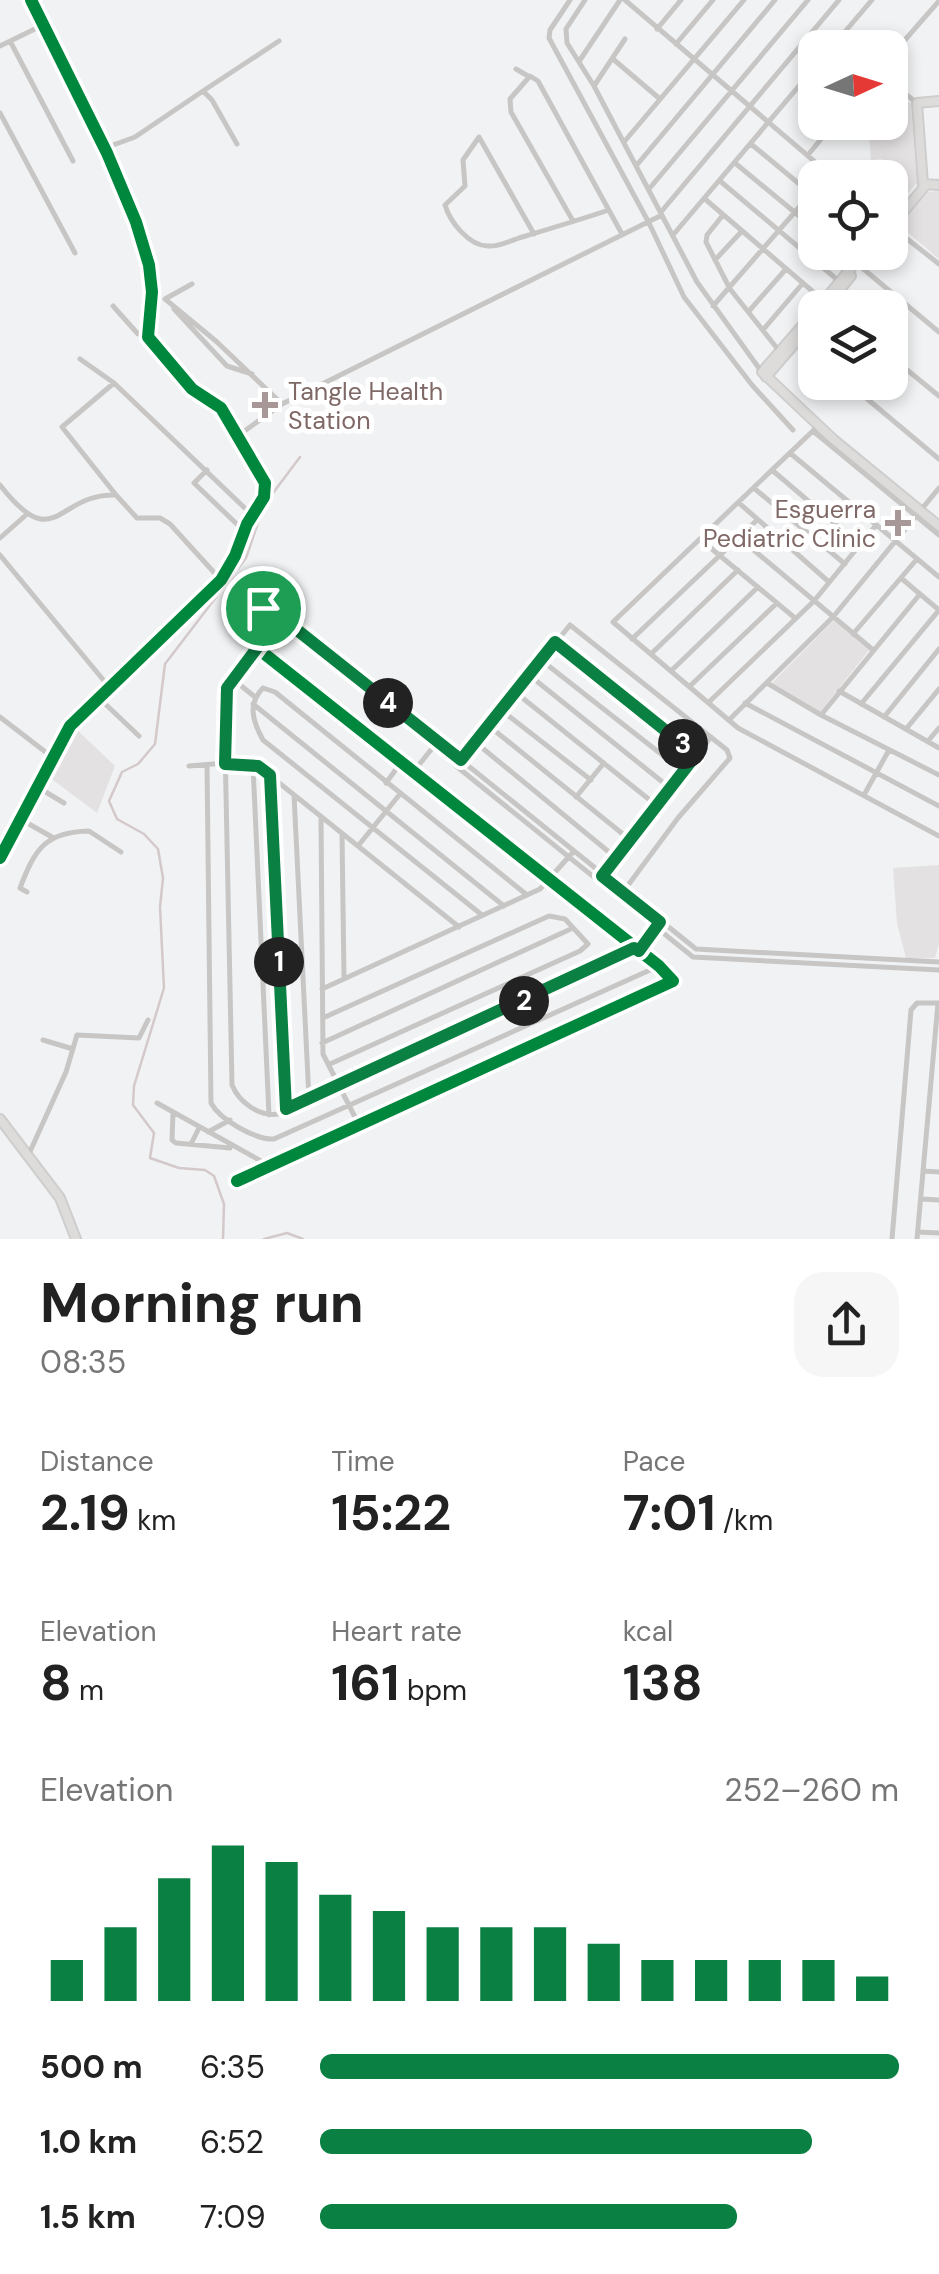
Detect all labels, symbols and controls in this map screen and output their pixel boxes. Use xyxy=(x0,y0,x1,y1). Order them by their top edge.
north arrow xyxy=(798,30,908,140)
map controls xyxy=(798,30,908,400)
button: locate xyxy=(798,160,908,270)
button: layers xyxy=(798,290,908,400)
place label: Tangle Health Station xyxy=(288,375,443,437)
marker: Tangle Health Station xyxy=(252,392,278,418)
place label: Esguerra Pediatric Clinic xyxy=(703,493,876,555)
marker: Esguerra Pediatric Clinic xyxy=(885,510,911,536)
pin xyxy=(221,566,306,651)
icon: arrive xyxy=(236,581,291,636)
pin: 4 xyxy=(363,678,413,728)
text: 4 xyxy=(379,684,397,721)
pin: 3 xyxy=(658,719,708,769)
text: 3 xyxy=(675,725,691,762)
pin: 1 xyxy=(254,937,304,987)
text: 1 xyxy=(274,943,284,980)
pin: 2 xyxy=(499,976,549,1026)
text: 2 xyxy=(516,982,532,1019)
text: Morning run xyxy=(40,1267,364,1339)
button: share xyxy=(794,1272,899,1377)
text: 08:35 xyxy=(40,1341,126,1383)
text: Distance xyxy=(40,1443,154,1480)
text: Time xyxy=(331,1443,395,1480)
text: Pace xyxy=(623,1443,685,1480)
text: 2.19 xyxy=(40,1480,130,1546)
text: 15:22 xyxy=(331,1480,451,1546)
text: 7:01 xyxy=(623,1480,716,1546)
text: km xyxy=(130,1502,176,1539)
text: /km xyxy=(716,1502,773,1539)
text: Elevation xyxy=(40,1613,157,1650)
text: Heart rate xyxy=(331,1613,462,1650)
text: kcal xyxy=(623,1613,673,1650)
text: 8 xyxy=(40,1650,72,1716)
text: 161 xyxy=(331,1650,399,1716)
text: 138 xyxy=(623,1650,703,1716)
text: m xyxy=(72,1672,104,1709)
text: bpm xyxy=(399,1672,467,1709)
text: Elevation xyxy=(40,1769,173,1811)
text: 252–260 m xyxy=(724,1769,899,1811)
text: 500 m xyxy=(40,2046,143,2088)
text: 6:35 xyxy=(200,2046,265,2088)
text: 1.0 km xyxy=(40,2121,137,2163)
text: 6:52 xyxy=(200,2121,264,2163)
text: 1.5 km xyxy=(40,2196,136,2238)
text: 7:09 xyxy=(200,2196,266,2238)

